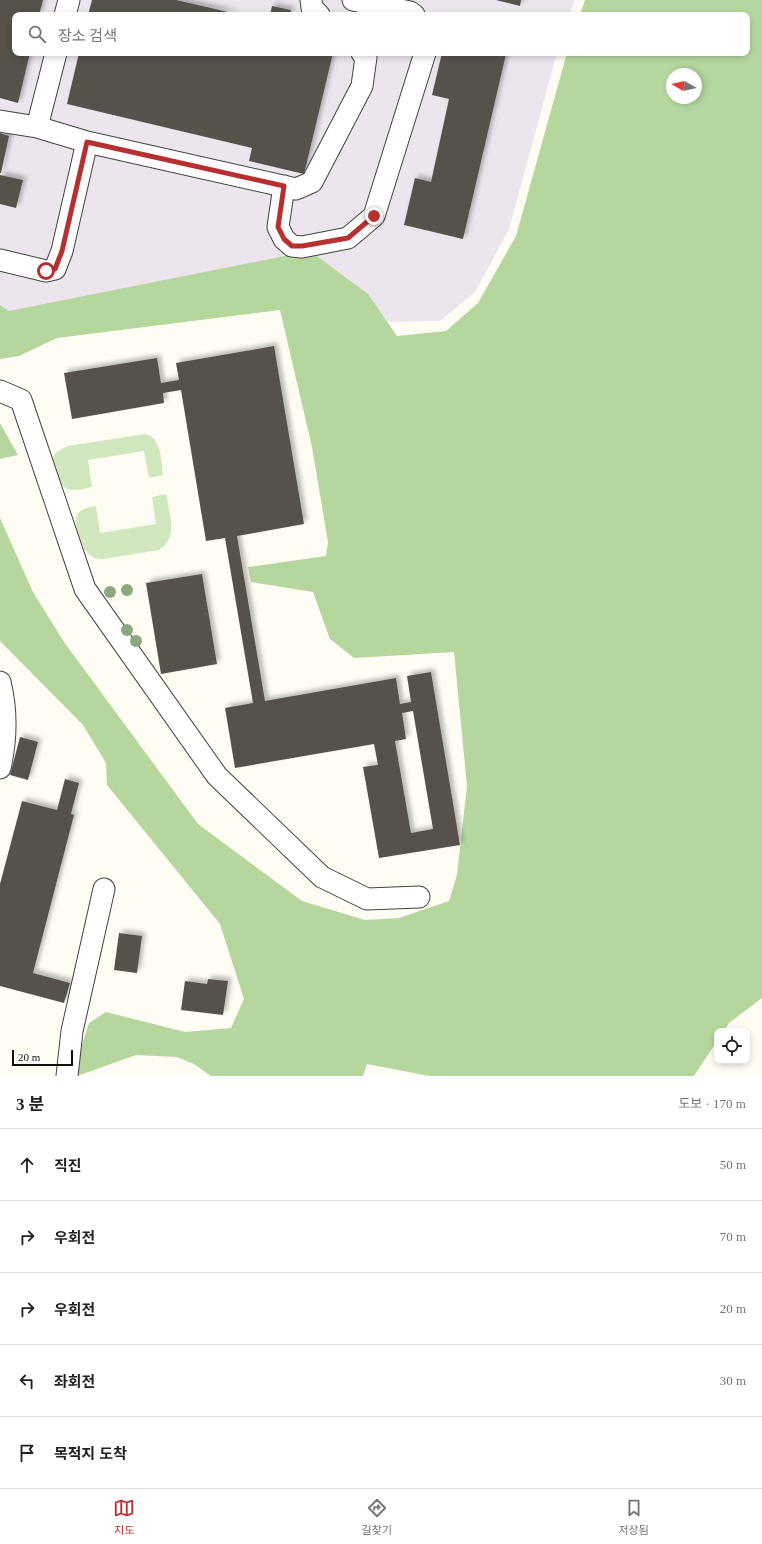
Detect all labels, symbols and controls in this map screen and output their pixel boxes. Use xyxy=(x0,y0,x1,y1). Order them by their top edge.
search box xyxy=(12,12,750,56)
icon: search xyxy=(26,23,48,45)
text: 장소 검색 xyxy=(58,28,117,44)
north arrow xyxy=(666,68,702,104)
route end xyxy=(365,207,383,225)
route start xyxy=(37,262,55,280)
map controls xyxy=(714,1028,750,1064)
button: locate xyxy=(714,1028,750,1064)
scale bar xyxy=(12,1048,73,1067)
text: 20 m xyxy=(18,1051,40,1063)
text: 3 분 xyxy=(16,1095,44,1114)
text: 도보 · 170 m xyxy=(678,1096,746,1111)
icon: ahead xyxy=(16,1154,38,1176)
text: 50 m xyxy=(720,1157,746,1172)
text: 직진 xyxy=(54,1158,82,1174)
icon: right xyxy=(16,1226,38,1248)
text: 70 m xyxy=(720,1229,746,1244)
text: 우회전 xyxy=(54,1230,95,1246)
icon: right xyxy=(16,1298,38,1320)
text: 20 m xyxy=(720,1301,746,1316)
text: 우회전 xyxy=(54,1302,95,1318)
icon: left xyxy=(16,1370,38,1392)
text: 30 m xyxy=(720,1373,746,1388)
text: 좌회전 xyxy=(54,1374,95,1390)
icon: arrive xyxy=(16,1442,38,1464)
text: 목적지 도착 xyxy=(54,1446,127,1462)
tab: 지도 xyxy=(113,1497,135,1537)
tab: 길찾기 xyxy=(362,1497,392,1537)
tab: 저장됨 xyxy=(618,1497,649,1537)

